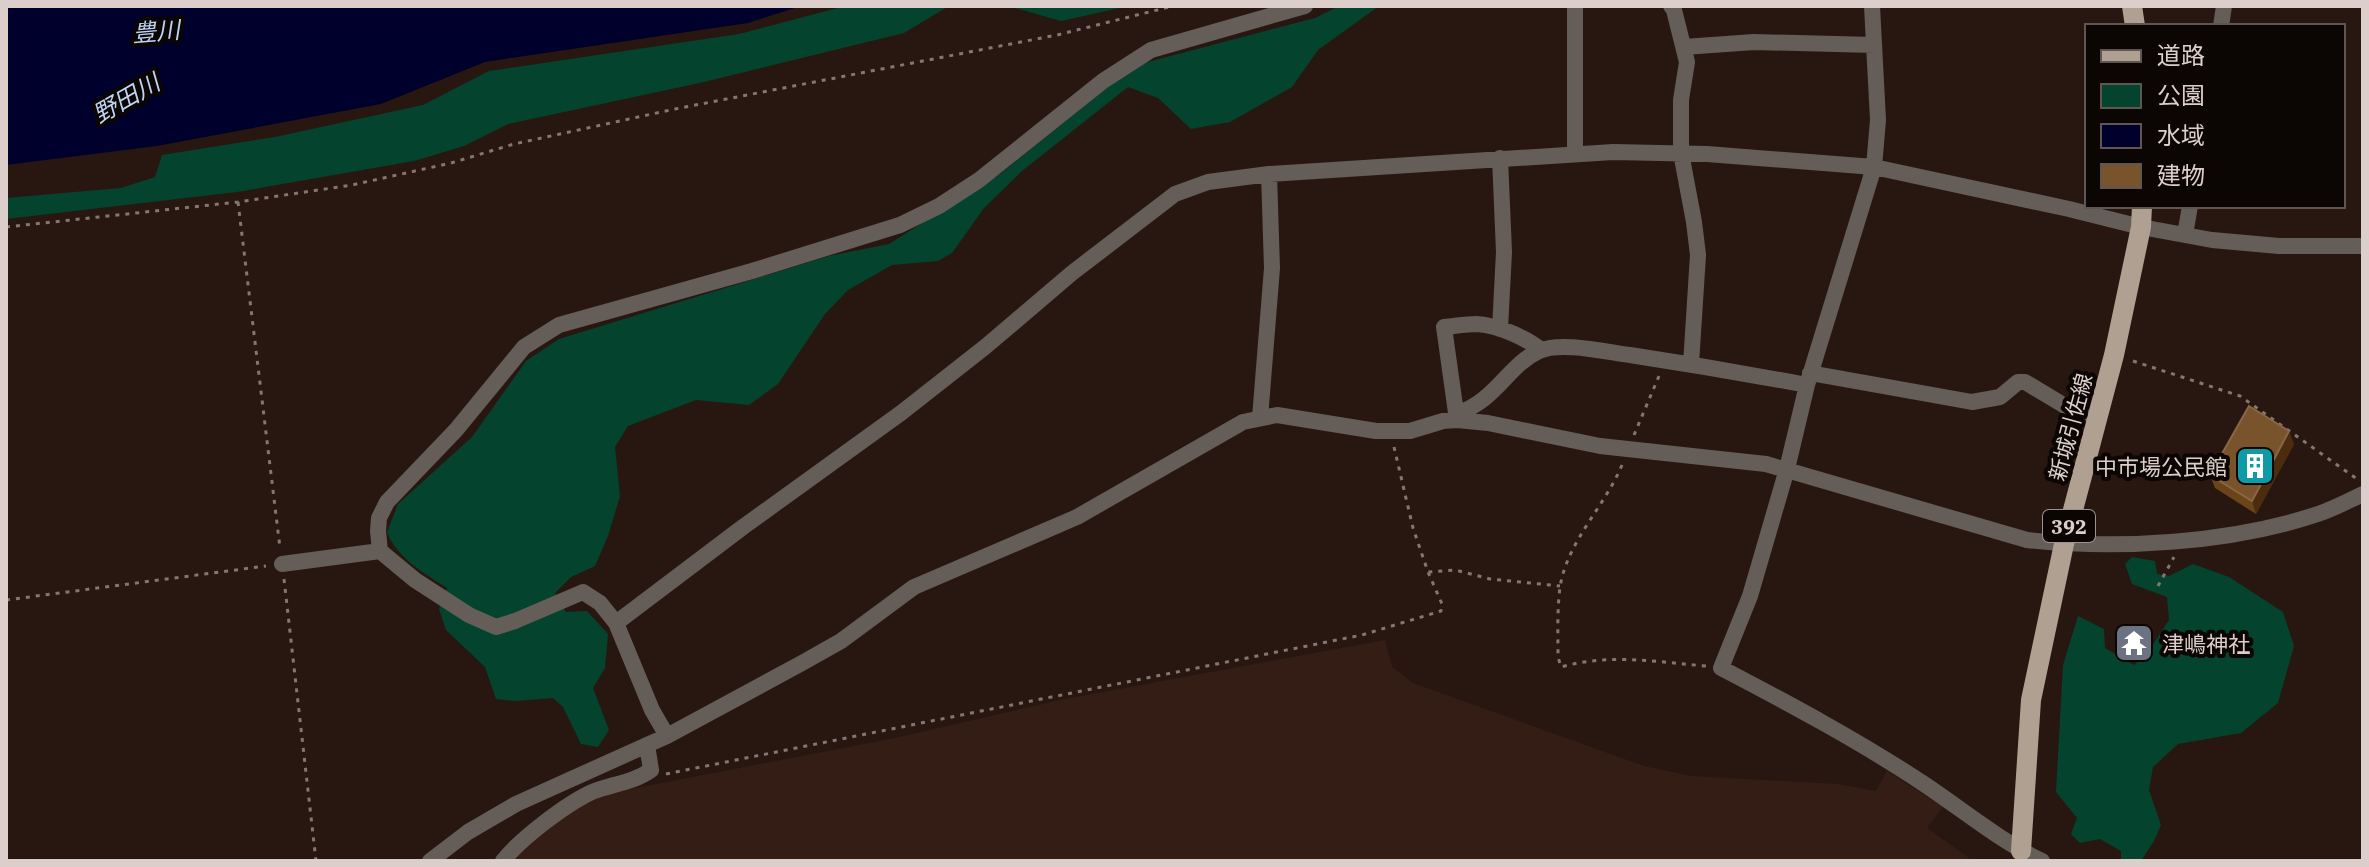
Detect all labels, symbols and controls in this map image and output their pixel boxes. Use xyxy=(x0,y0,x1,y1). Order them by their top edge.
water label: 豊川 xyxy=(131,13,184,49)
legend xyxy=(2085,24,2345,208)
text: 道路 xyxy=(2157,39,2205,71)
water label: 野田川 xyxy=(87,65,168,130)
text: 公園 xyxy=(2157,79,2205,111)
text: 水域 xyxy=(2157,119,2205,151)
text: 建物 xyxy=(2157,159,2205,191)
street label: 新城引佐線 xyxy=(2042,370,2098,484)
building icon: 中市場公民館 xyxy=(2234,445,2276,487)
place label: 中市場公民館 xyxy=(2095,452,2227,481)
road number: 392 xyxy=(2043,510,2095,542)
temple icon: 津嶋神社 xyxy=(2113,622,2155,664)
place label: 津嶋神社 xyxy=(2162,629,2250,658)

